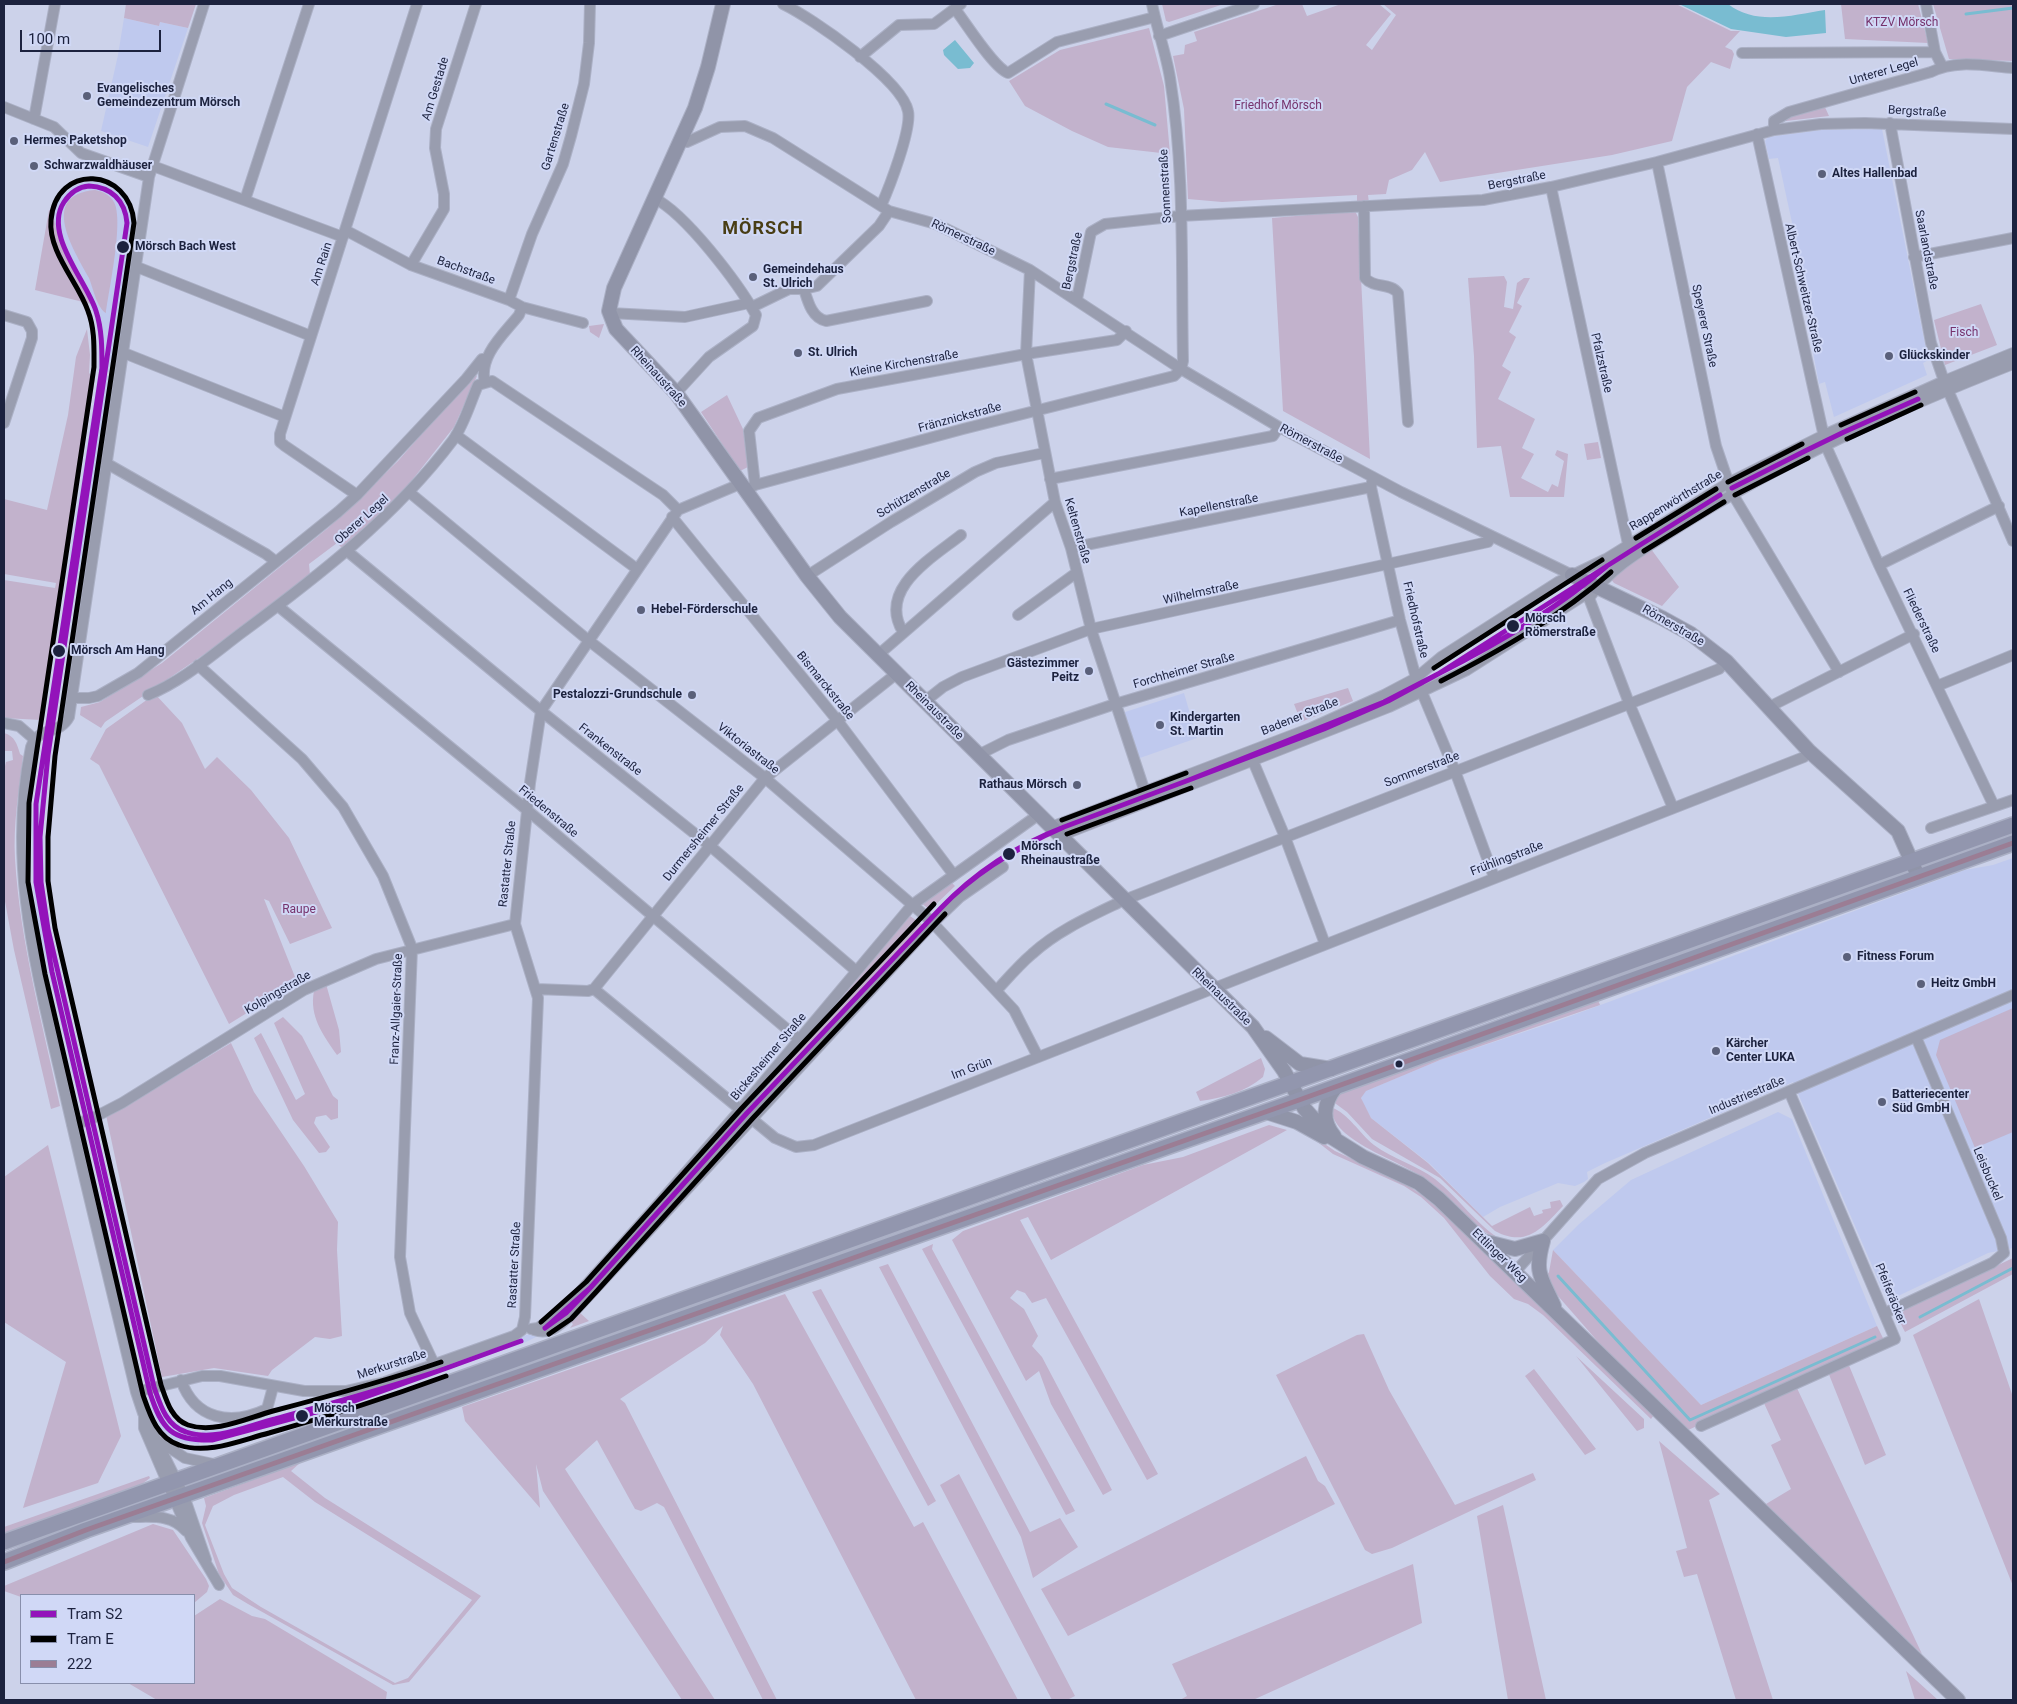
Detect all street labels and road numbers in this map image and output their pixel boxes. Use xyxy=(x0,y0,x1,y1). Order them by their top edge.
street label: Unterer Legel xyxy=(1848,55,1920,89)
street label: Am Gestade xyxy=(420,56,452,122)
street label: Gartenstraße xyxy=(539,101,573,173)
street label: Bergstraße xyxy=(1887,103,1947,121)
street label: Sonnenstraße xyxy=(1157,149,1175,223)
street label: Bergstraße xyxy=(1487,168,1547,194)
street label: Saarlandstraße xyxy=(1911,209,1941,291)
street label: Römerstraße xyxy=(929,217,997,259)
street label: Albert-Schweitzer-Straße xyxy=(1781,222,1825,354)
street label: Bergstraße xyxy=(1060,231,1086,291)
street label: Am Rain xyxy=(308,240,336,288)
street label: Bachstraße xyxy=(435,254,497,288)
street label: Speyerer Straße xyxy=(1688,283,1720,369)
street label: Pfalzstraße xyxy=(1587,332,1615,394)
street label: Rheinaustraße xyxy=(627,344,689,410)
street label: Kleine Kirchenstraße xyxy=(849,347,959,381)
street label: Fränznickstraße xyxy=(917,400,1003,436)
street label: Römerstraße xyxy=(1277,421,1345,467)
street label: Schützenstraße xyxy=(875,466,953,522)
street label: Rappenwörthstraße xyxy=(1627,468,1725,534)
street label: Kapellenstraße xyxy=(1178,491,1260,521)
street label: Oberer Legel xyxy=(332,492,392,548)
street label: Keltenstraße xyxy=(1061,497,1093,565)
street label: Am Hang xyxy=(188,576,236,618)
street label: Wilhelmstraße xyxy=(1162,578,1240,608)
street label: Friedhofstraße xyxy=(1399,580,1431,660)
street label: Fliederstraße xyxy=(1899,586,1943,656)
street label: Römerstraße xyxy=(1639,602,1707,650)
street label: Bismarckstraße xyxy=(793,649,857,723)
street label: Forchheimer Straße xyxy=(1132,650,1236,692)
street label: Rheinaustraße xyxy=(902,679,966,743)
street label: Badener Straße xyxy=(1259,695,1341,739)
street label: Viktoriastraße xyxy=(714,720,782,778)
street label: Frankenstraße xyxy=(575,721,645,779)
street label: Sommerstraße xyxy=(1382,749,1462,791)
street label: Durmersheimer Straße xyxy=(661,782,747,884)
street label: Friedenstraße xyxy=(515,783,581,841)
street label: Rastatter Straße xyxy=(496,820,520,908)
street label: Frühlingstraße xyxy=(1468,838,1546,880)
street label: Franz-Allgaier-Straße xyxy=(388,953,406,1065)
street label: Rheinaustraße xyxy=(1188,965,1254,1029)
street label: Kolpingstraße xyxy=(242,968,314,1018)
street label: Bickesheimer Straße xyxy=(728,1010,810,1104)
street label: Im Grün xyxy=(950,1055,994,1083)
street label: Industriestraße xyxy=(1707,1074,1787,1118)
street label: Leisbuckel xyxy=(1969,1145,2005,1203)
street label: Rastatter Straße xyxy=(506,1221,524,1309)
street label: Ettlinger Weg xyxy=(1469,1226,1529,1286)
street label: Pfeiferäcker xyxy=(1871,1261,1909,1327)
street label: Merkurstraße xyxy=(356,1347,428,1383)

